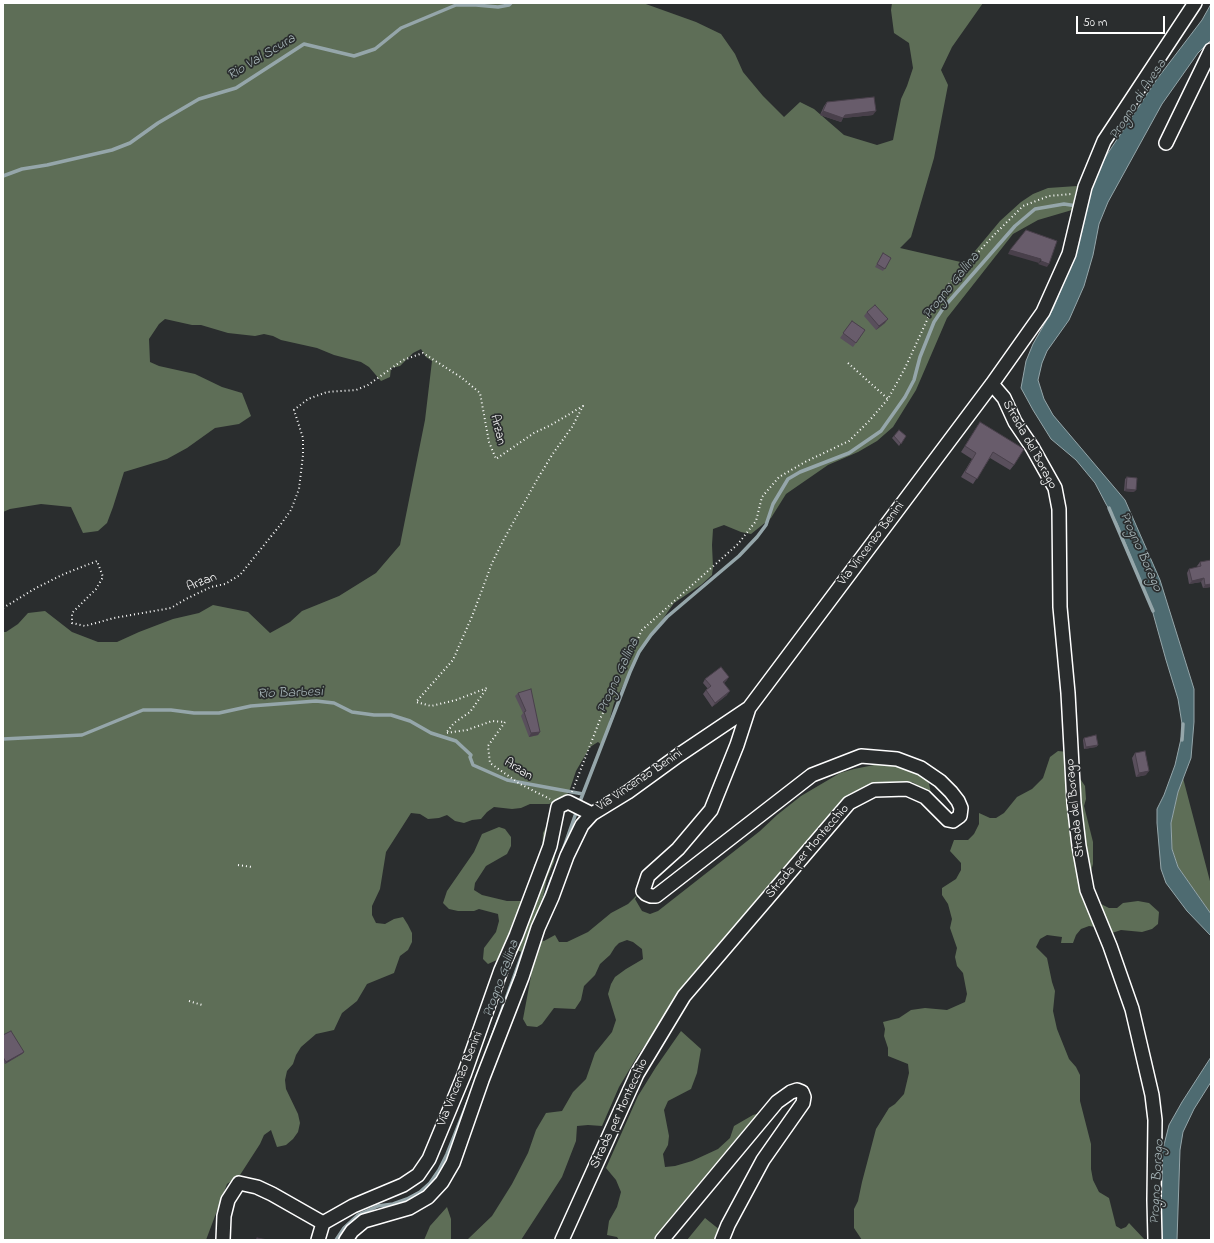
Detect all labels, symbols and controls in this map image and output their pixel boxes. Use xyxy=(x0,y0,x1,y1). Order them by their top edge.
scale bar xyxy=(1078,8,1167,34)
text: 50 m xyxy=(1083,14,1107,32)
water label: Rio Val Scura xyxy=(225,31,299,85)
water label: Progno di Avesa xyxy=(1107,57,1171,143)
water label: Progno Gallina xyxy=(920,249,984,323)
street label: Strada del Borago xyxy=(998,398,1060,492)
street label: Arzan xyxy=(486,413,508,447)
street label: Via Vincenzo Benini xyxy=(836,499,908,589)
water label: Progno Borago xyxy=(1115,510,1165,594)
street label: Arzan xyxy=(185,570,219,596)
water label: Progno Gallina xyxy=(594,636,644,716)
water label: Rio Barbesi xyxy=(257,684,323,704)
street label: Via Vincenzo Benini xyxy=(594,746,686,816)
street label: Arzan xyxy=(501,755,535,785)
street label: Strada del Borago xyxy=(1063,758,1089,858)
street label: Strada per Montecchio xyxy=(763,802,853,902)
water label: Progno Gallina xyxy=(480,938,524,1020)
street label: Via Vincenzo Benini xyxy=(435,1030,487,1128)
street label: Strada per Montecchio xyxy=(588,1057,652,1171)
water label: Progno Borago xyxy=(1147,1139,1169,1225)

